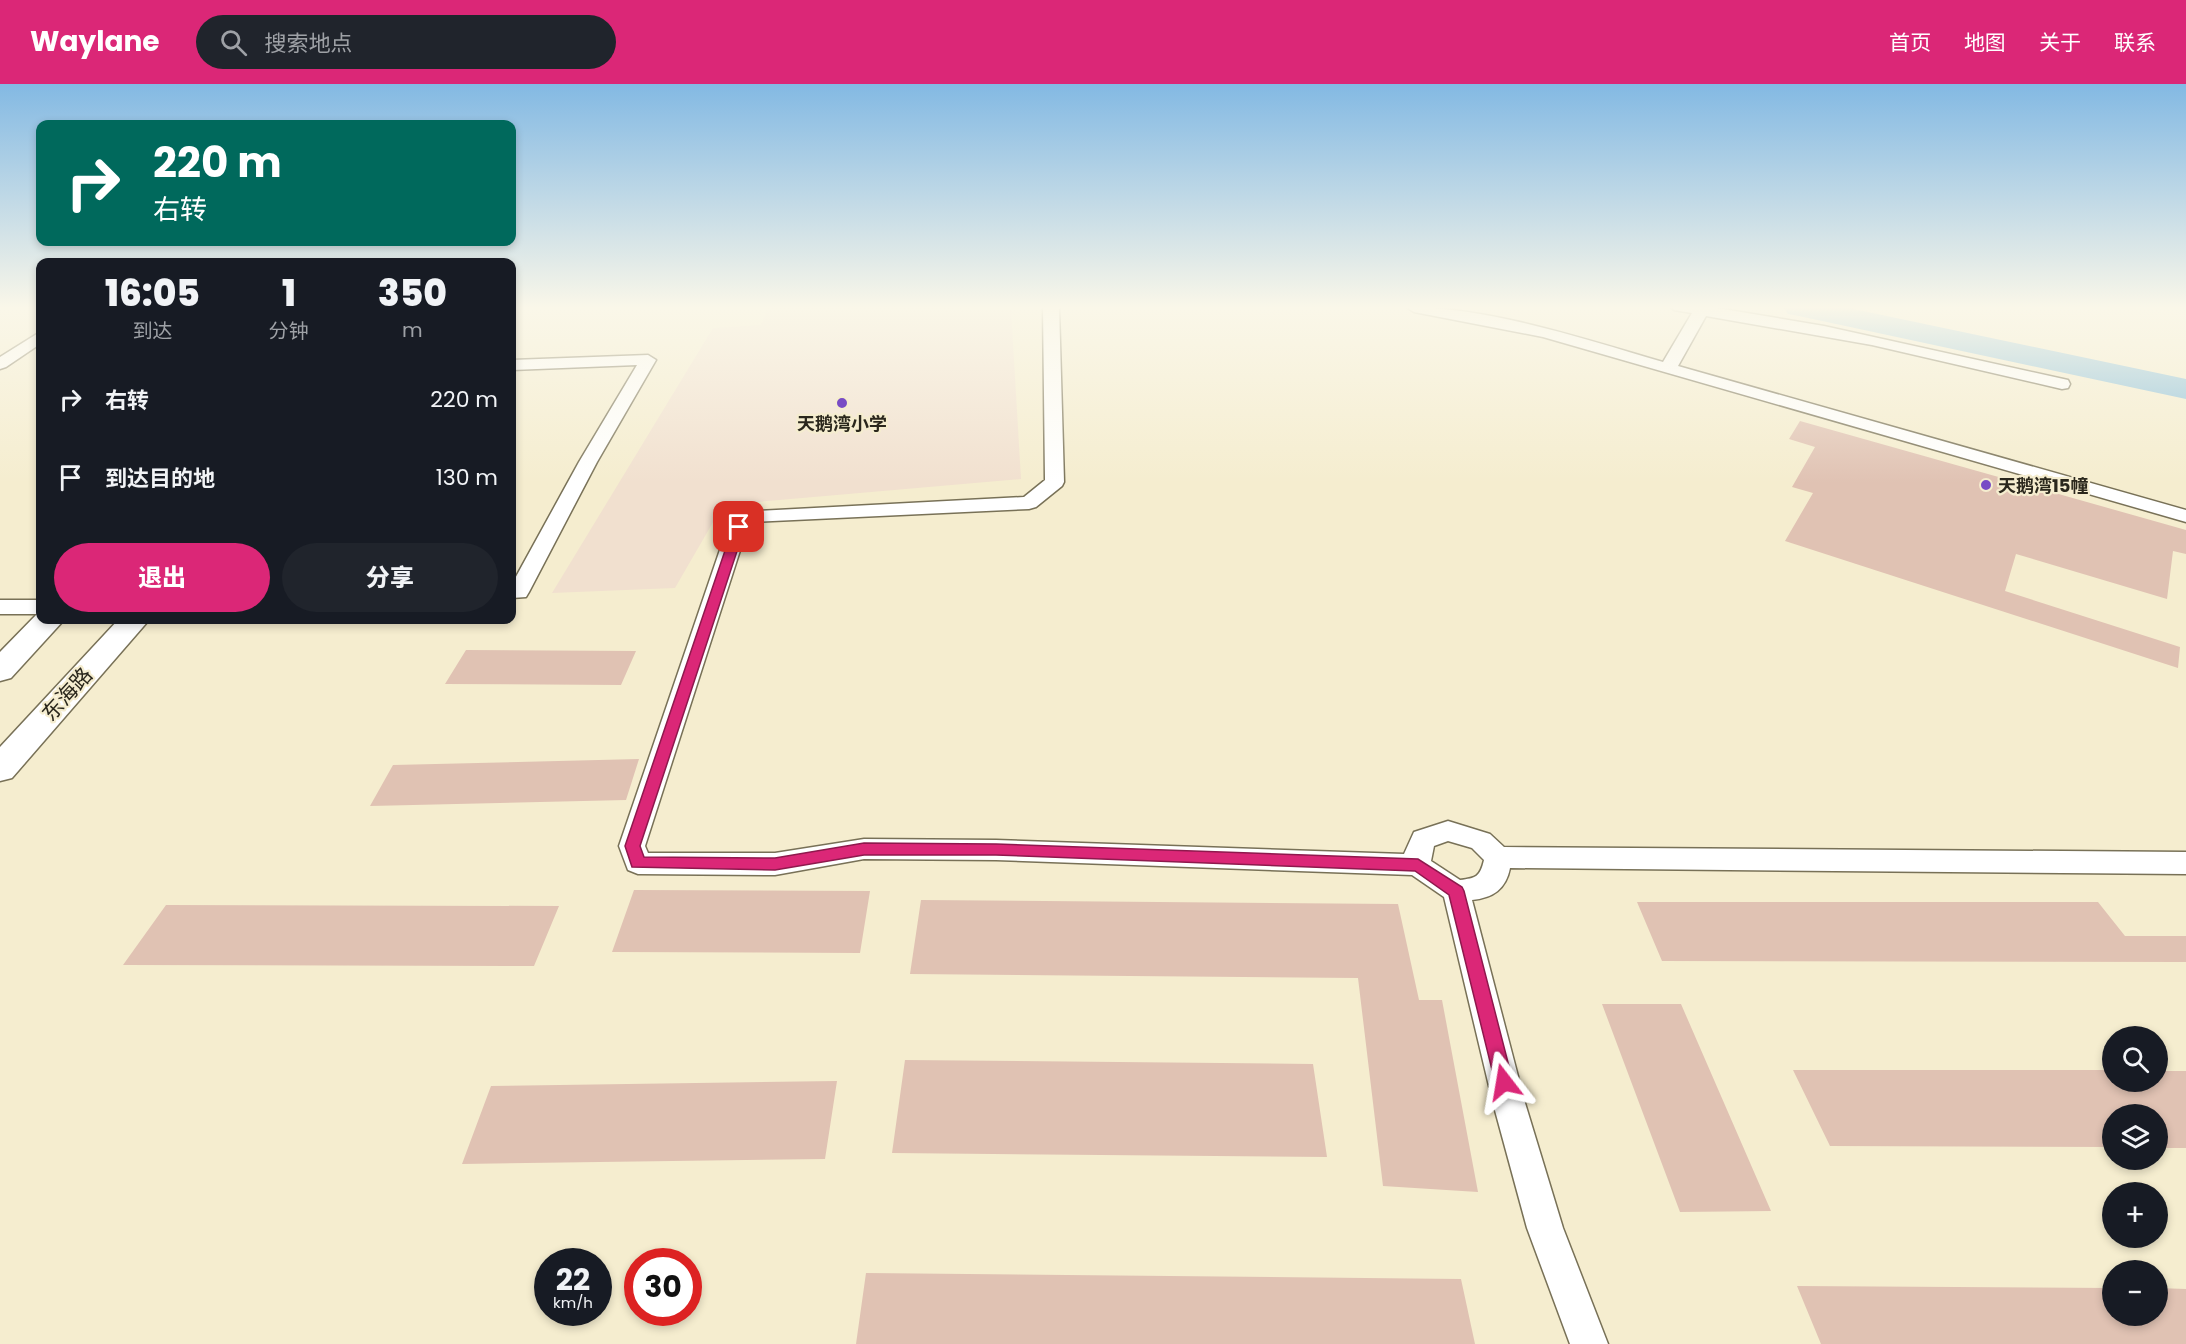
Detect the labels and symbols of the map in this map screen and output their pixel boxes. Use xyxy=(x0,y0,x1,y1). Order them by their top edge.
marker: 天鹅湾小学 xyxy=(835,396,849,410)
place label: 天鹅湾小学 xyxy=(797,411,887,436)
place label: 天鹅湾15幢 xyxy=(1998,473,2088,498)
marker: 天鹅湾15幢 xyxy=(1979,478,1993,492)
pin xyxy=(713,501,764,552)
street label: 东海路 xyxy=(35,661,99,727)
position arrow xyxy=(1472,1050,1536,1114)
speed limit sign: 30 xyxy=(624,1248,702,1326)

